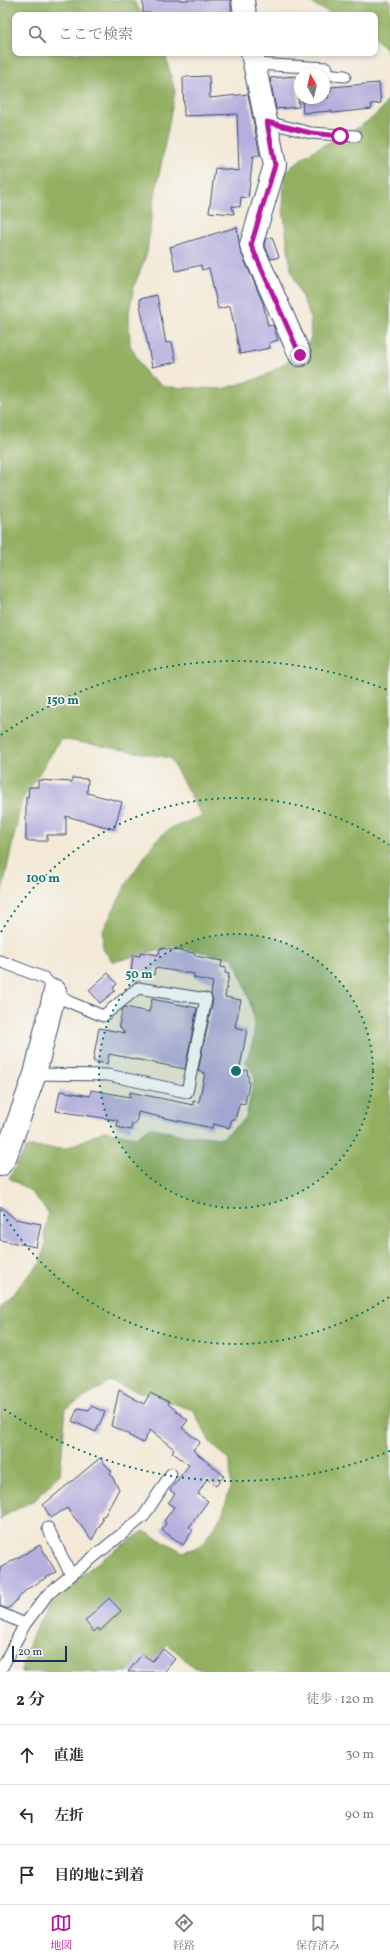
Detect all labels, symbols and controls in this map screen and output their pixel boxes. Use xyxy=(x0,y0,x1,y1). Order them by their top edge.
search box xyxy=(12,12,378,56)
icon: search xyxy=(26,23,48,45)
text: ここで検索 xyxy=(58,25,133,46)
north arrow xyxy=(294,68,330,104)
route start xyxy=(331,127,349,145)
route end xyxy=(291,346,309,364)
text: 150 m xyxy=(47,693,79,709)
text: 100 m xyxy=(26,871,60,887)
text: 50 m xyxy=(125,967,153,983)
centre of rings xyxy=(229,1064,243,1078)
scale bar xyxy=(12,1644,67,1663)
text: 20 m xyxy=(18,1645,42,1660)
text: 2 分 xyxy=(16,1689,45,1712)
text: 徒歩 · 120 m xyxy=(306,1691,374,1709)
icon: ahead xyxy=(16,1744,38,1766)
text: 直進 xyxy=(54,1746,84,1767)
text: 30 m xyxy=(346,1746,374,1764)
icon: left xyxy=(16,1804,38,1826)
text: 左折 xyxy=(54,1806,84,1827)
text: 90 m xyxy=(345,1806,374,1824)
icon: arrive xyxy=(16,1864,38,1886)
text: 目的地に到着 xyxy=(54,1866,144,1887)
tab: 地図 xyxy=(50,1912,72,1954)
tab: 経路 xyxy=(173,1912,195,1954)
tab: 保存済み xyxy=(296,1912,340,1954)

